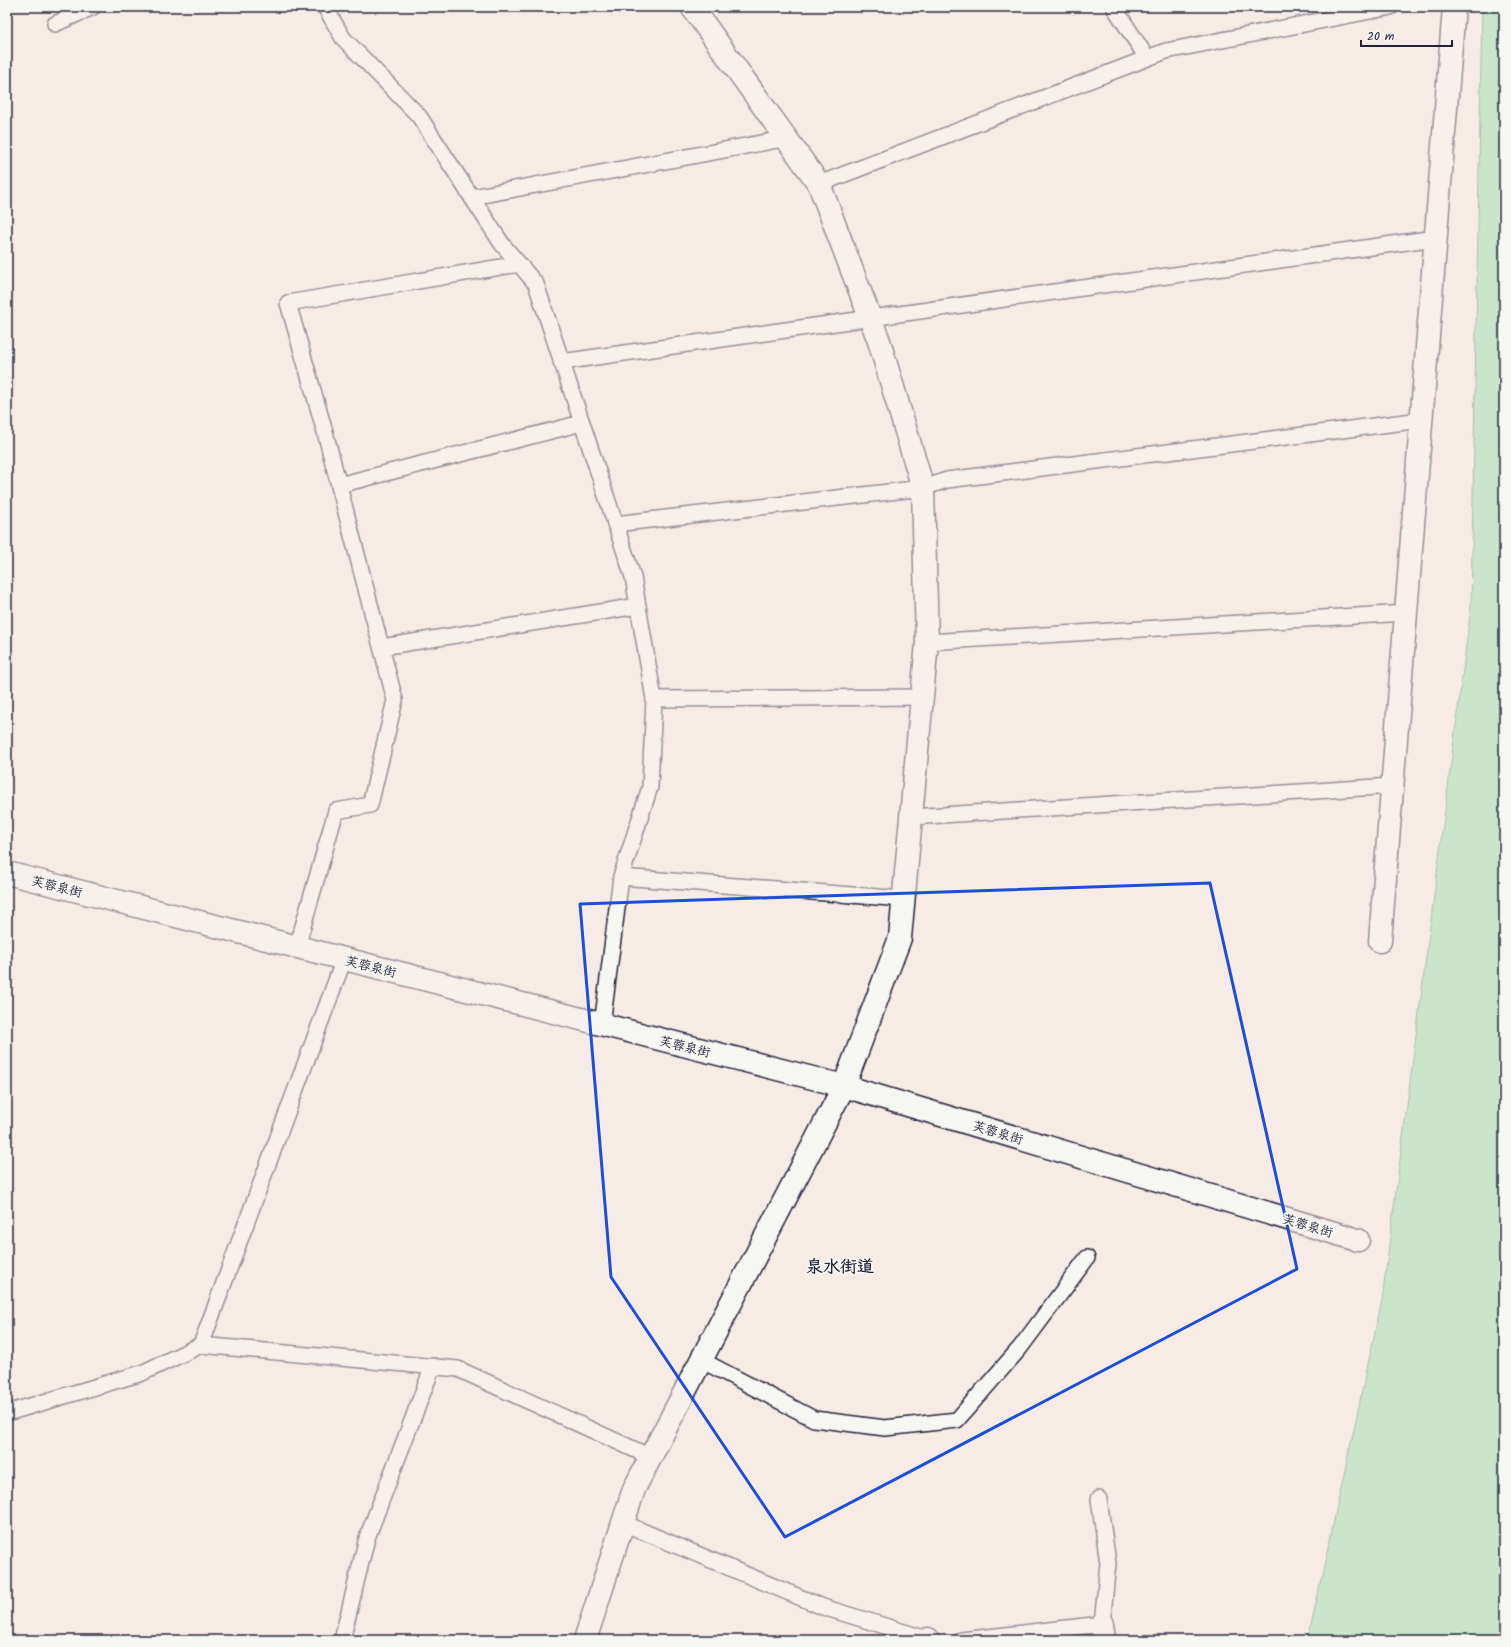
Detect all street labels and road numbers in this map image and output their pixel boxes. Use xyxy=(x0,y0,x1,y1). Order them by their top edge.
street label: 芙蓉泉街 xyxy=(29,871,84,904)
street label: 芙蓉泉街 xyxy=(343,951,398,984)
street label: 芙蓉泉街 xyxy=(657,1031,712,1064)
street label: 芙蓉泉街 xyxy=(970,1116,1026,1151)
street label: 芙蓉泉街 xyxy=(1280,1209,1336,1244)

